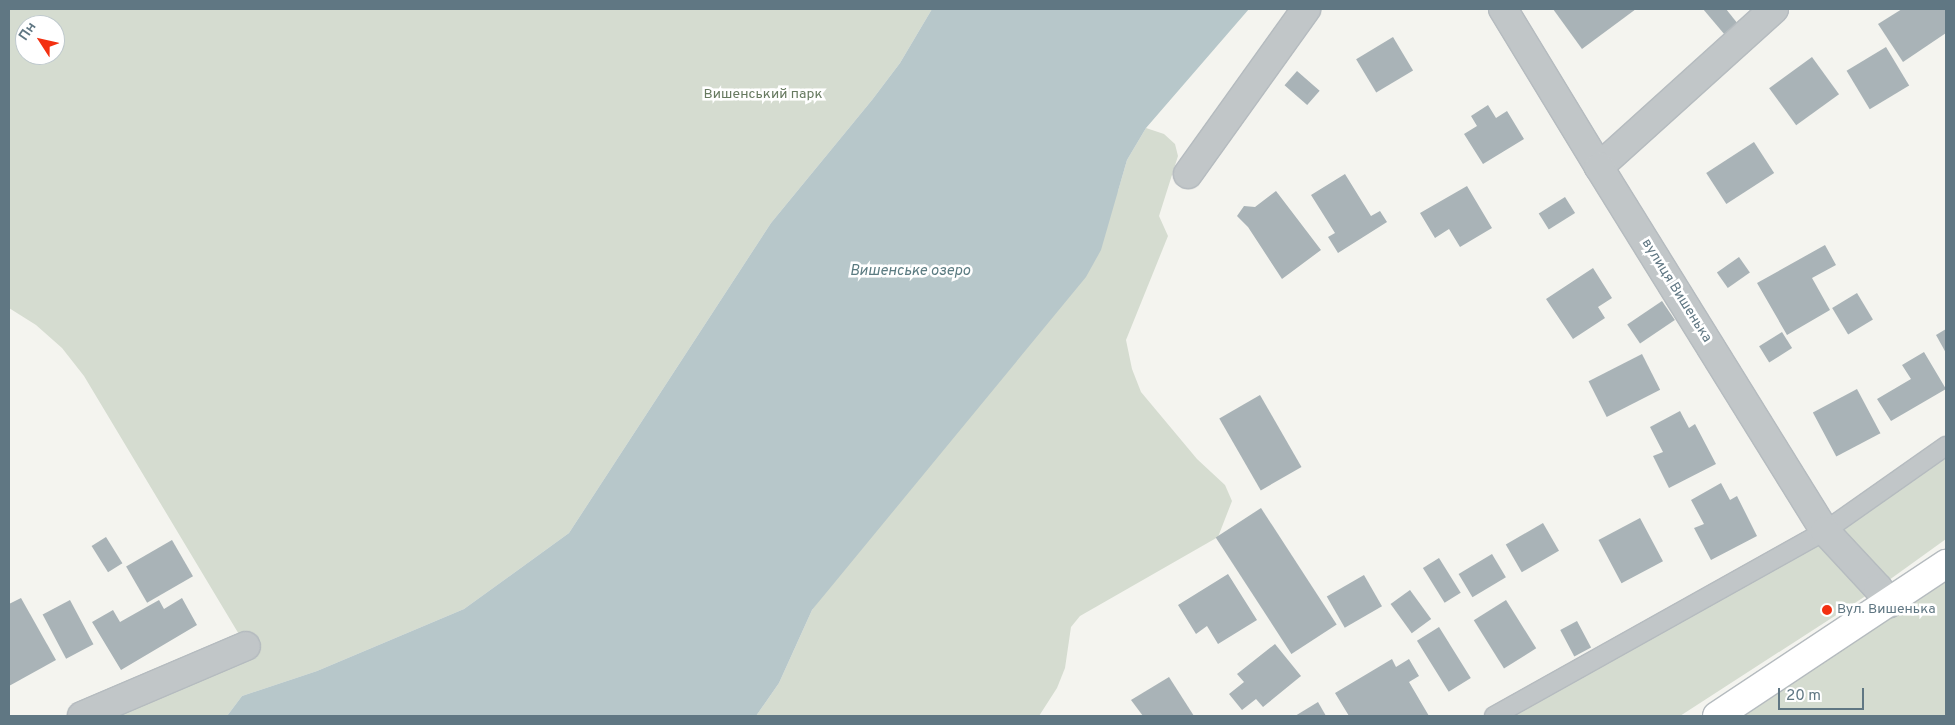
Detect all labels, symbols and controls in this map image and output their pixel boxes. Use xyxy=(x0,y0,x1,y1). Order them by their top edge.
north arrow xyxy=(15,15,65,65)
text: Пн xyxy=(16,19,40,44)
park label: Вишенський парк xyxy=(704,87,822,103)
street label: вулиця Вишенька xyxy=(1637,236,1715,346)
water label: Вишенське озеро xyxy=(850,263,970,281)
place label: Вул. Вишенька xyxy=(1837,602,1936,618)
marker: Вул. Вишенька xyxy=(1821,604,1833,616)
scale bar xyxy=(1780,678,1866,710)
text: 20 m xyxy=(1786,687,1821,706)

